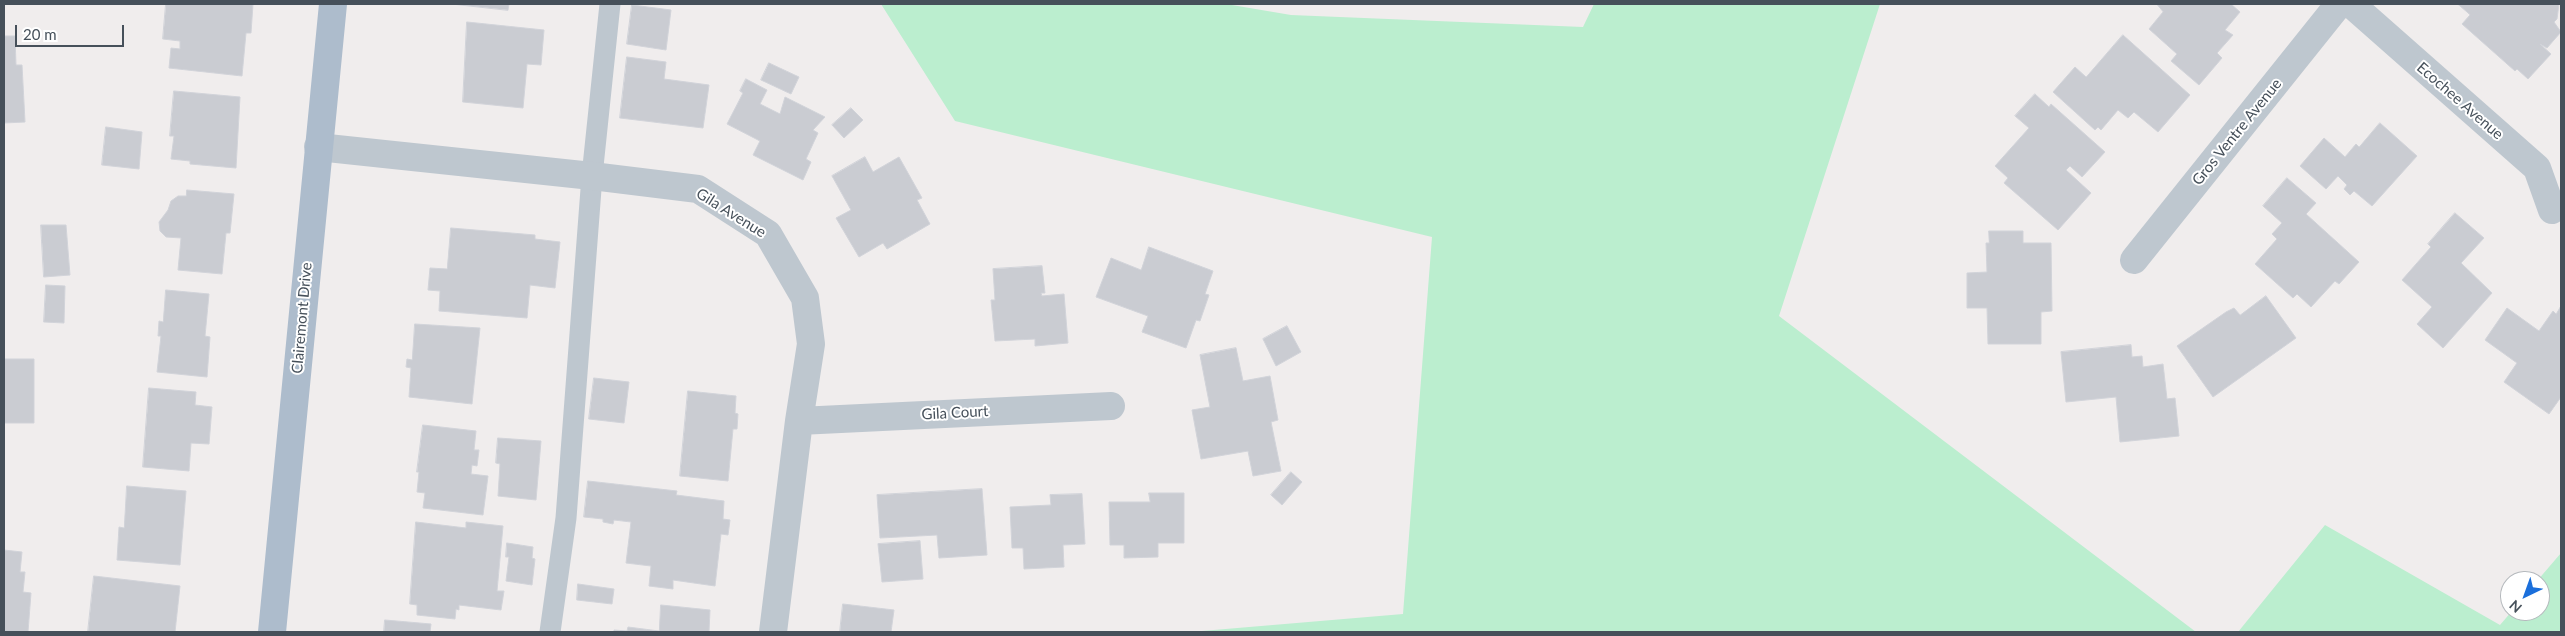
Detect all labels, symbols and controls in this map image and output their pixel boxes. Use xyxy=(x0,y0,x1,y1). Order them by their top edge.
scale bar xyxy=(18,15,126,47)
text: 20 m xyxy=(23,25,57,43)
street label: Ecochee Avenue xyxy=(2413,59,2507,143)
street label: Gros Ventre Avenue xyxy=(2188,75,2286,189)
street label: Gila Avenue xyxy=(693,184,769,242)
street label: Clairemont Drive xyxy=(288,262,316,374)
street label: Gila Court xyxy=(921,402,989,424)
north arrow xyxy=(2500,571,2550,621)
text: N xyxy=(2506,597,2525,617)

